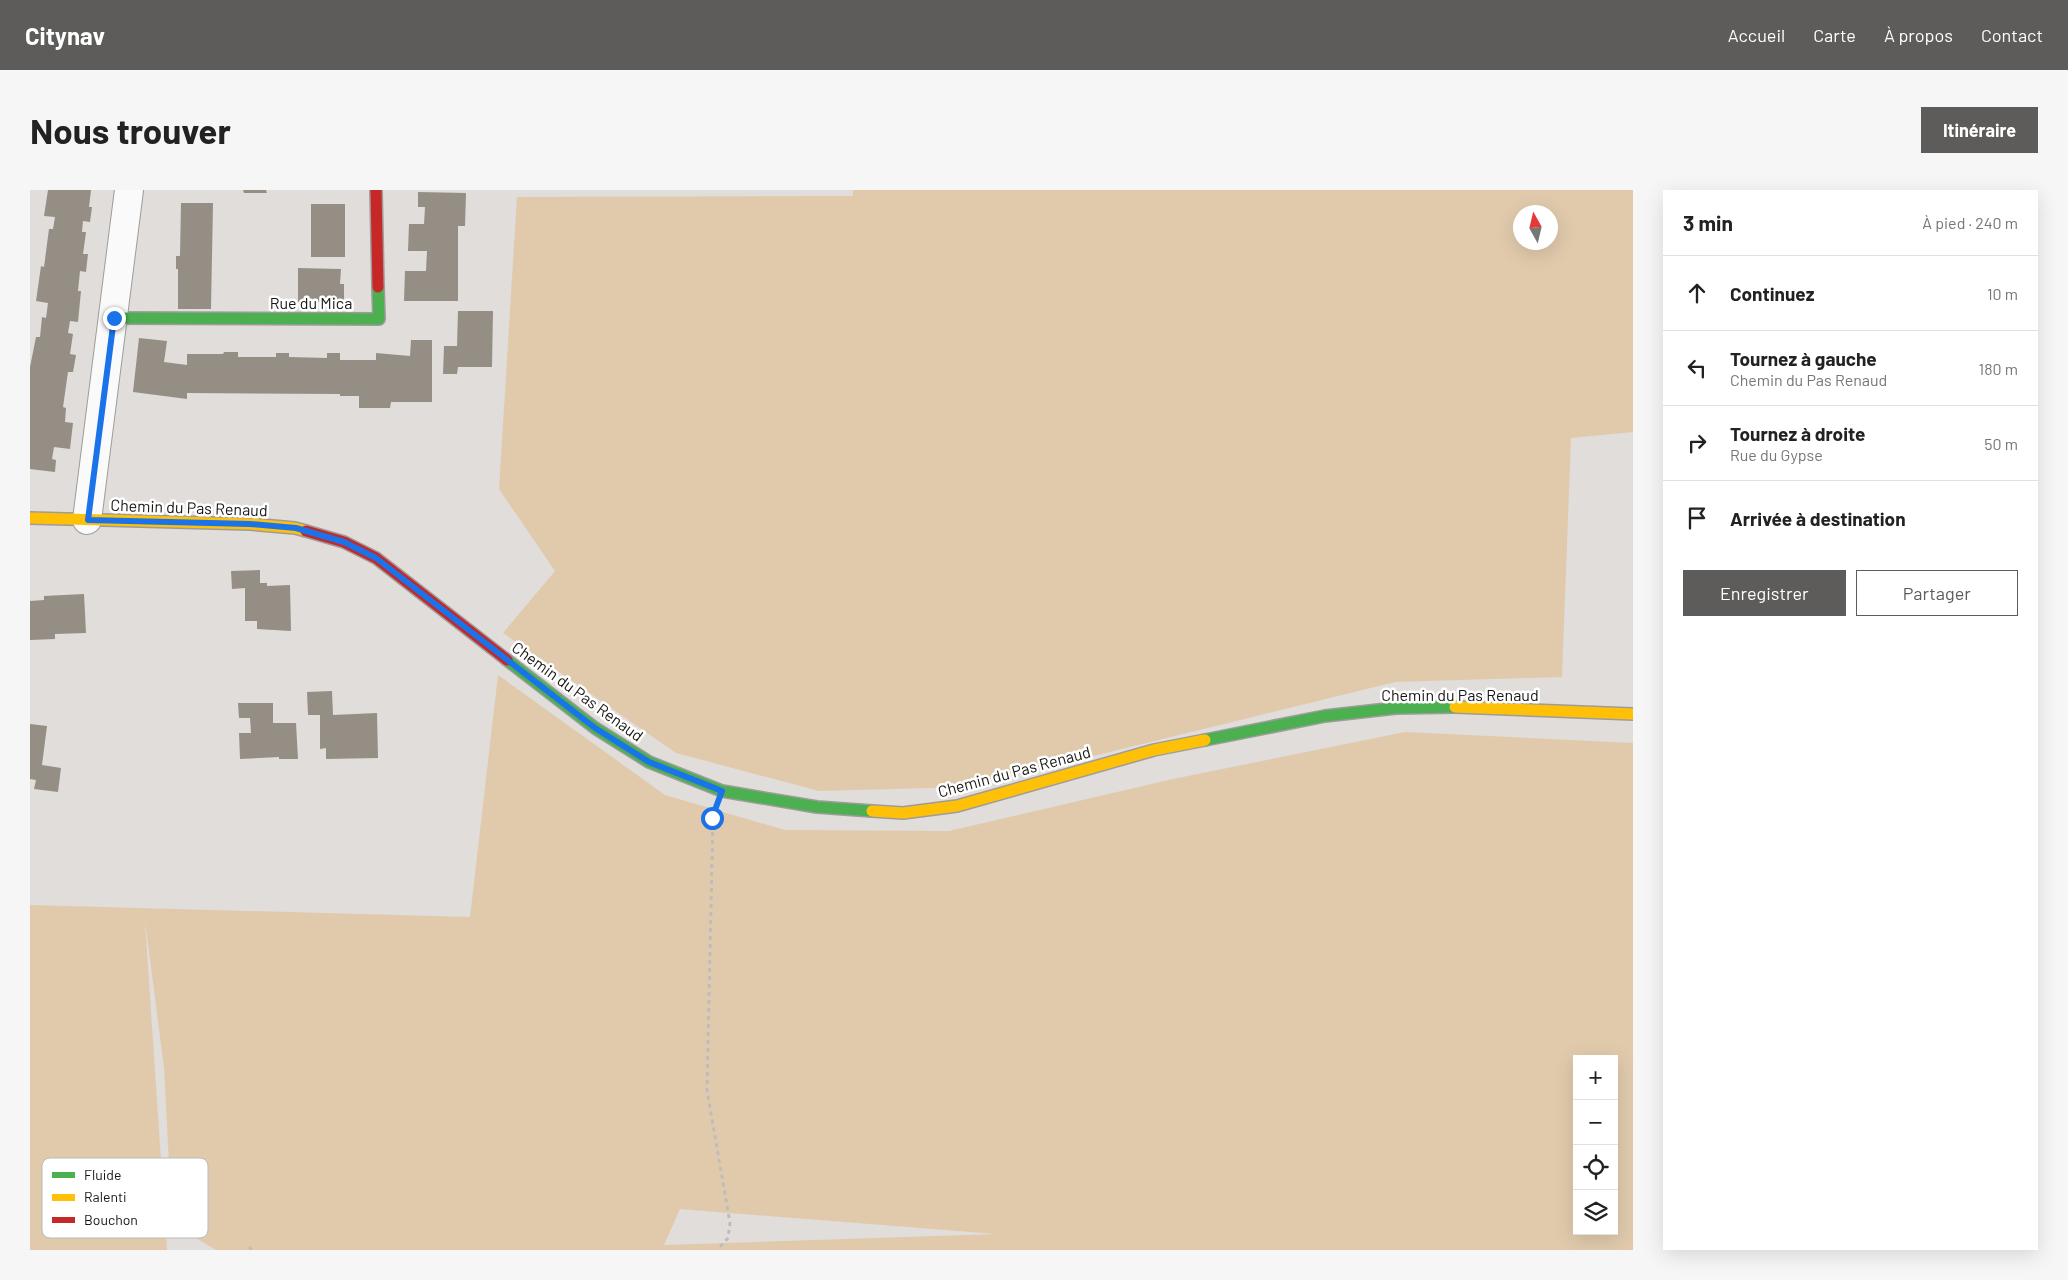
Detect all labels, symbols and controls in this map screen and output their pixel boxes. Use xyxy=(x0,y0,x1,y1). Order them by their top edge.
text: Citynav xyxy=(25,21,105,50)
text: Accueil xyxy=(1728,24,1785,46)
text: Carte xyxy=(1813,24,1856,46)
text: À propos xyxy=(1884,24,1953,46)
text: Contact xyxy=(1981,24,2043,46)
button: Itinéraire xyxy=(1921,107,2038,153)
text: Nous trouver xyxy=(30,109,231,151)
north arrow xyxy=(1513,205,1558,250)
text: 3 min xyxy=(1683,210,1733,235)
text: À pied · 240 m xyxy=(1922,213,2018,232)
icon: ahead xyxy=(1683,279,1711,307)
text: Continuez xyxy=(1730,282,1814,305)
text: 10 m xyxy=(1987,284,2018,303)
street label: Rue du Mica xyxy=(270,293,352,312)
route end xyxy=(103,307,126,330)
text: Tournez à gauche xyxy=(1730,347,1877,370)
icon: left xyxy=(1683,354,1711,382)
text: 180 m xyxy=(1979,359,2018,378)
text: Chemin du Pas Renaud xyxy=(1730,370,1887,389)
text: Tournez à droite xyxy=(1730,422,1866,445)
icon: right xyxy=(1683,429,1711,457)
text: 50 m xyxy=(1984,434,2018,453)
text: Rue du Gypse xyxy=(1730,445,1823,464)
street label: Chemin du Pas Renaud xyxy=(110,495,268,519)
icon: arrive xyxy=(1683,504,1711,532)
text: Arrivée à destination xyxy=(1730,507,1906,530)
button: Enregistrer xyxy=(1683,570,1846,616)
button: Partager xyxy=(1856,570,2018,616)
street label: Chemin du Pas Renaud xyxy=(509,637,647,745)
street label: Chemin du Pas Renaud xyxy=(1381,685,1539,704)
street label: Chemin du Pas Renaud xyxy=(936,741,1092,801)
route start xyxy=(701,807,724,830)
map controls xyxy=(1573,1055,1618,1235)
button: + xyxy=(1573,1055,1618,1100)
button: − xyxy=(1573,1100,1618,1145)
button: locate xyxy=(1573,1145,1618,1190)
legend xyxy=(42,1158,208,1238)
text: Fluide xyxy=(84,1166,121,1183)
text: Ralenti xyxy=(84,1188,127,1205)
button: layers xyxy=(1573,1190,1618,1235)
text: Bouchon xyxy=(84,1211,138,1228)

